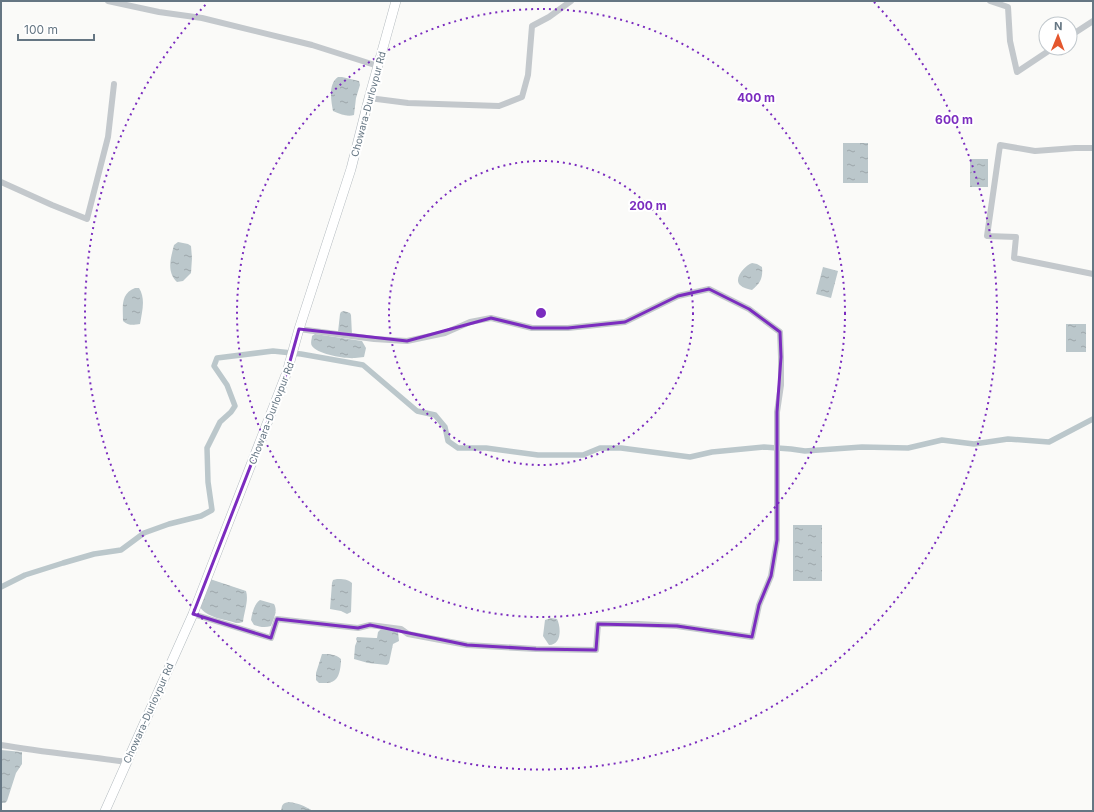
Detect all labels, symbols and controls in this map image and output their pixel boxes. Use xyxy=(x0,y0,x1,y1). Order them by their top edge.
scale bar xyxy=(18,16,94,42)
north arrow xyxy=(1038,16,1078,56)
text: N xyxy=(1054,19,1062,33)
text: 100 m xyxy=(24,22,58,37)
street label: Chowara-Durlovpur Rd xyxy=(348,50,388,158)
text: 400 m xyxy=(737,90,775,105)
text: 600 m xyxy=(935,112,973,127)
text: 200 m xyxy=(629,198,667,213)
centre of rings xyxy=(534,306,548,320)
street label: Chowara-Durlovpur Rd xyxy=(246,360,296,466)
street label: Chowara-Durlovpur Rd xyxy=(120,661,176,765)

